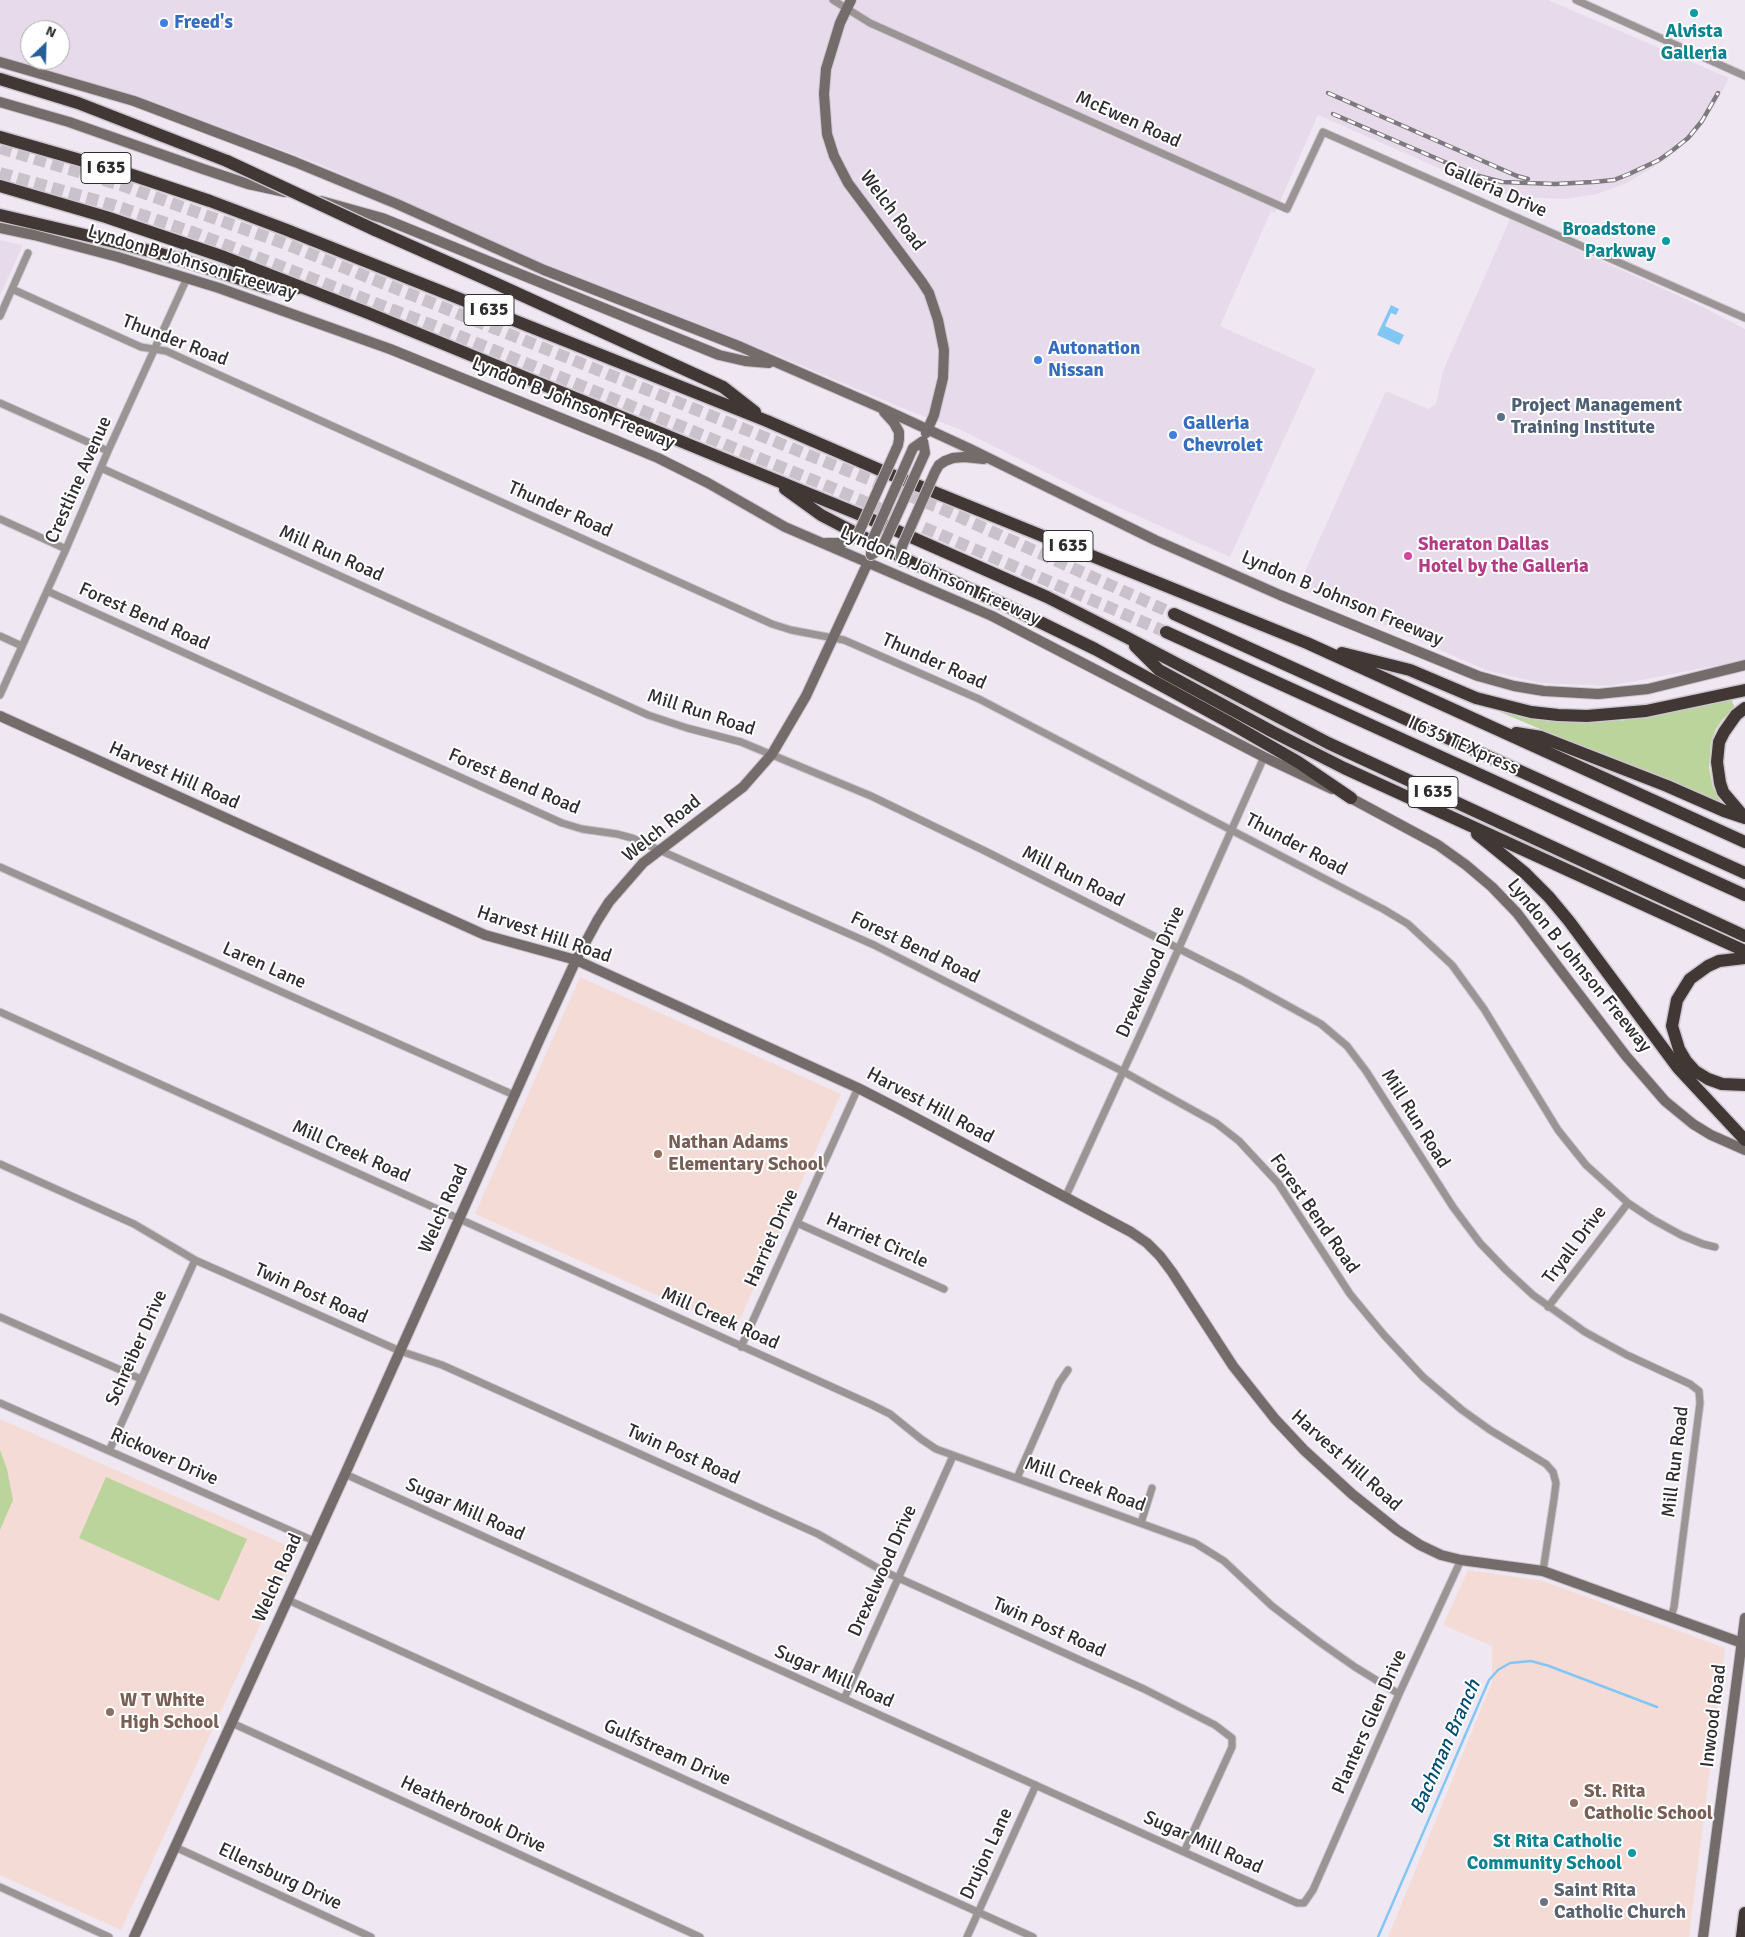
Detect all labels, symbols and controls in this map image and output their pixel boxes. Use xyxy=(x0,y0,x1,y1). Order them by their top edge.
marker: Alvista Galleria xyxy=(1688,7,1700,19)
place label: Freed's xyxy=(174,12,233,34)
marker: Freed's xyxy=(158,17,170,29)
north arrow xyxy=(20,20,70,70)
place label: Alvista Galleria xyxy=(1661,21,1727,65)
text: N xyxy=(43,22,59,42)
street label: McEwen Road xyxy=(1072,87,1184,153)
road number: I 635 xyxy=(81,152,131,184)
street label: Galleria Drive xyxy=(1440,157,1550,223)
street label: Welch Road xyxy=(854,166,930,256)
place label: Broadstone Parkway xyxy=(1562,219,1656,263)
street label: Lyndon B Johnson Freeway xyxy=(85,220,299,306)
marker: Broadstone Parkway xyxy=(1660,235,1672,247)
road number: I 635 xyxy=(464,294,514,326)
street label: Thunder Road xyxy=(119,310,231,372)
place label: Autonation Nissan xyxy=(1048,338,1140,382)
street label: Lyndon B Johnson Freeway xyxy=(468,353,678,455)
marker: Autonation Nissan xyxy=(1032,354,1044,366)
place label: Project Management Training Institute xyxy=(1511,395,1682,439)
marker: Project Management Training Institute xyxy=(1495,411,1507,423)
street label: Crestline Avenue xyxy=(41,413,117,547)
place label: Galleria Chevrolet xyxy=(1183,413,1263,457)
marker: Galleria Chevrolet xyxy=(1167,429,1179,441)
street label: Thunder Road xyxy=(504,477,616,543)
street label: Mill Run Road xyxy=(275,521,387,587)
street label: Lyndon B Johnson Freeway xyxy=(836,521,1044,631)
road number: I 635 xyxy=(1043,530,1093,562)
place label: Sheraton Dallas Hotel by the Galleria xyxy=(1418,534,1589,578)
street label: Lyndon B Johnson Freeway xyxy=(1238,546,1446,652)
marker: Sheraton Dallas Hotel by the Galleria xyxy=(1402,550,1414,562)
street label: Forest Bend Road xyxy=(75,578,213,656)
street label: Thunder Road xyxy=(878,629,990,695)
street label: Mill Run Road xyxy=(644,685,758,741)
street label: I 635 TEXpress xyxy=(1404,711,1522,781)
street label: Harvest Hill Road xyxy=(105,737,243,815)
street label: Forest Bend Road xyxy=(445,744,583,820)
road number: I 635 xyxy=(1408,776,1458,808)
street label: Welch Road xyxy=(618,790,706,868)
street label: Thunder Road xyxy=(1241,809,1351,881)
street label: Mill Run Road xyxy=(1018,841,1128,913)
street label: Lyndon B Johnson Freeway xyxy=(1502,875,1656,1057)
street label: Harvest Hill Road xyxy=(474,901,614,969)
street label: Drexelwood Drive xyxy=(1112,903,1190,1041)
street label: Forest Bend Road xyxy=(847,907,983,989)
street label: Laren Lane xyxy=(219,937,309,995)
street label: Harvest Hill Road xyxy=(862,1063,998,1149)
street label: Mill Run Road xyxy=(1376,1065,1454,1173)
street label: Mill Creek Road xyxy=(288,1116,414,1188)
place label: Nathan Adams Elementary School xyxy=(668,1132,824,1176)
marker: Nathan Adams Elementary School xyxy=(652,1148,664,1160)
street label: Forest Bend Road xyxy=(1264,1150,1364,1278)
street label: Welch Road xyxy=(414,1161,474,1257)
street label: Harriet Drive xyxy=(740,1186,804,1290)
street label: Tryall Drive xyxy=(1538,1201,1612,1289)
street label: Harriet Circle xyxy=(822,1208,932,1274)
street label: Twin Post Road xyxy=(251,1259,371,1329)
street label: Mill Creek Road xyxy=(657,1283,783,1355)
street label: Schreiber Drive xyxy=(101,1287,173,1409)
street label: Harvest Hill Road xyxy=(1286,1405,1406,1517)
street label: Mill Run Road xyxy=(1658,1405,1694,1519)
street label: Twin Post Road xyxy=(623,1420,743,1490)
street label: Rickover Drive xyxy=(106,1423,222,1491)
street label: Mill Creek Road xyxy=(1021,1453,1149,1517)
street label: Sugar Mill Road xyxy=(402,1474,528,1546)
street label: Drexelwood Drive xyxy=(844,1502,922,1640)
street label: Welch Road xyxy=(248,1530,308,1626)
street label: Twin Post Road xyxy=(989,1593,1109,1663)
street label: Sugar Mill Road xyxy=(771,1641,897,1713)
street label: Planters Glen Drive xyxy=(1328,1646,1412,1798)
street label: Inwood Road xyxy=(1696,1663,1732,1769)
water label: Bachman Branch xyxy=(1406,1676,1486,1818)
place label: W T White High School xyxy=(120,1690,219,1734)
marker: W T White High School xyxy=(104,1706,116,1718)
street label: Gulfstream Drive xyxy=(600,1715,734,1791)
street label: Heatherbrook Drive xyxy=(397,1771,549,1859)
place label: St. Rita Catholic School xyxy=(1584,1781,1713,1825)
marker: St. Rita Catholic School xyxy=(1568,1797,1580,1809)
street label: Drujon Lane xyxy=(956,1805,1018,1903)
street label: Sugar Mill Road xyxy=(1140,1807,1266,1879)
place label: St Rita Catholic Community School xyxy=(1467,1831,1622,1875)
street label: Ellensburg Drive xyxy=(215,1838,345,1916)
marker: St Rita Catholic Community School xyxy=(1626,1847,1638,1859)
place label: Saint Rita Catholic Church xyxy=(1554,1880,1686,1924)
marker: Saint Rita Catholic Church xyxy=(1538,1896,1550,1908)

